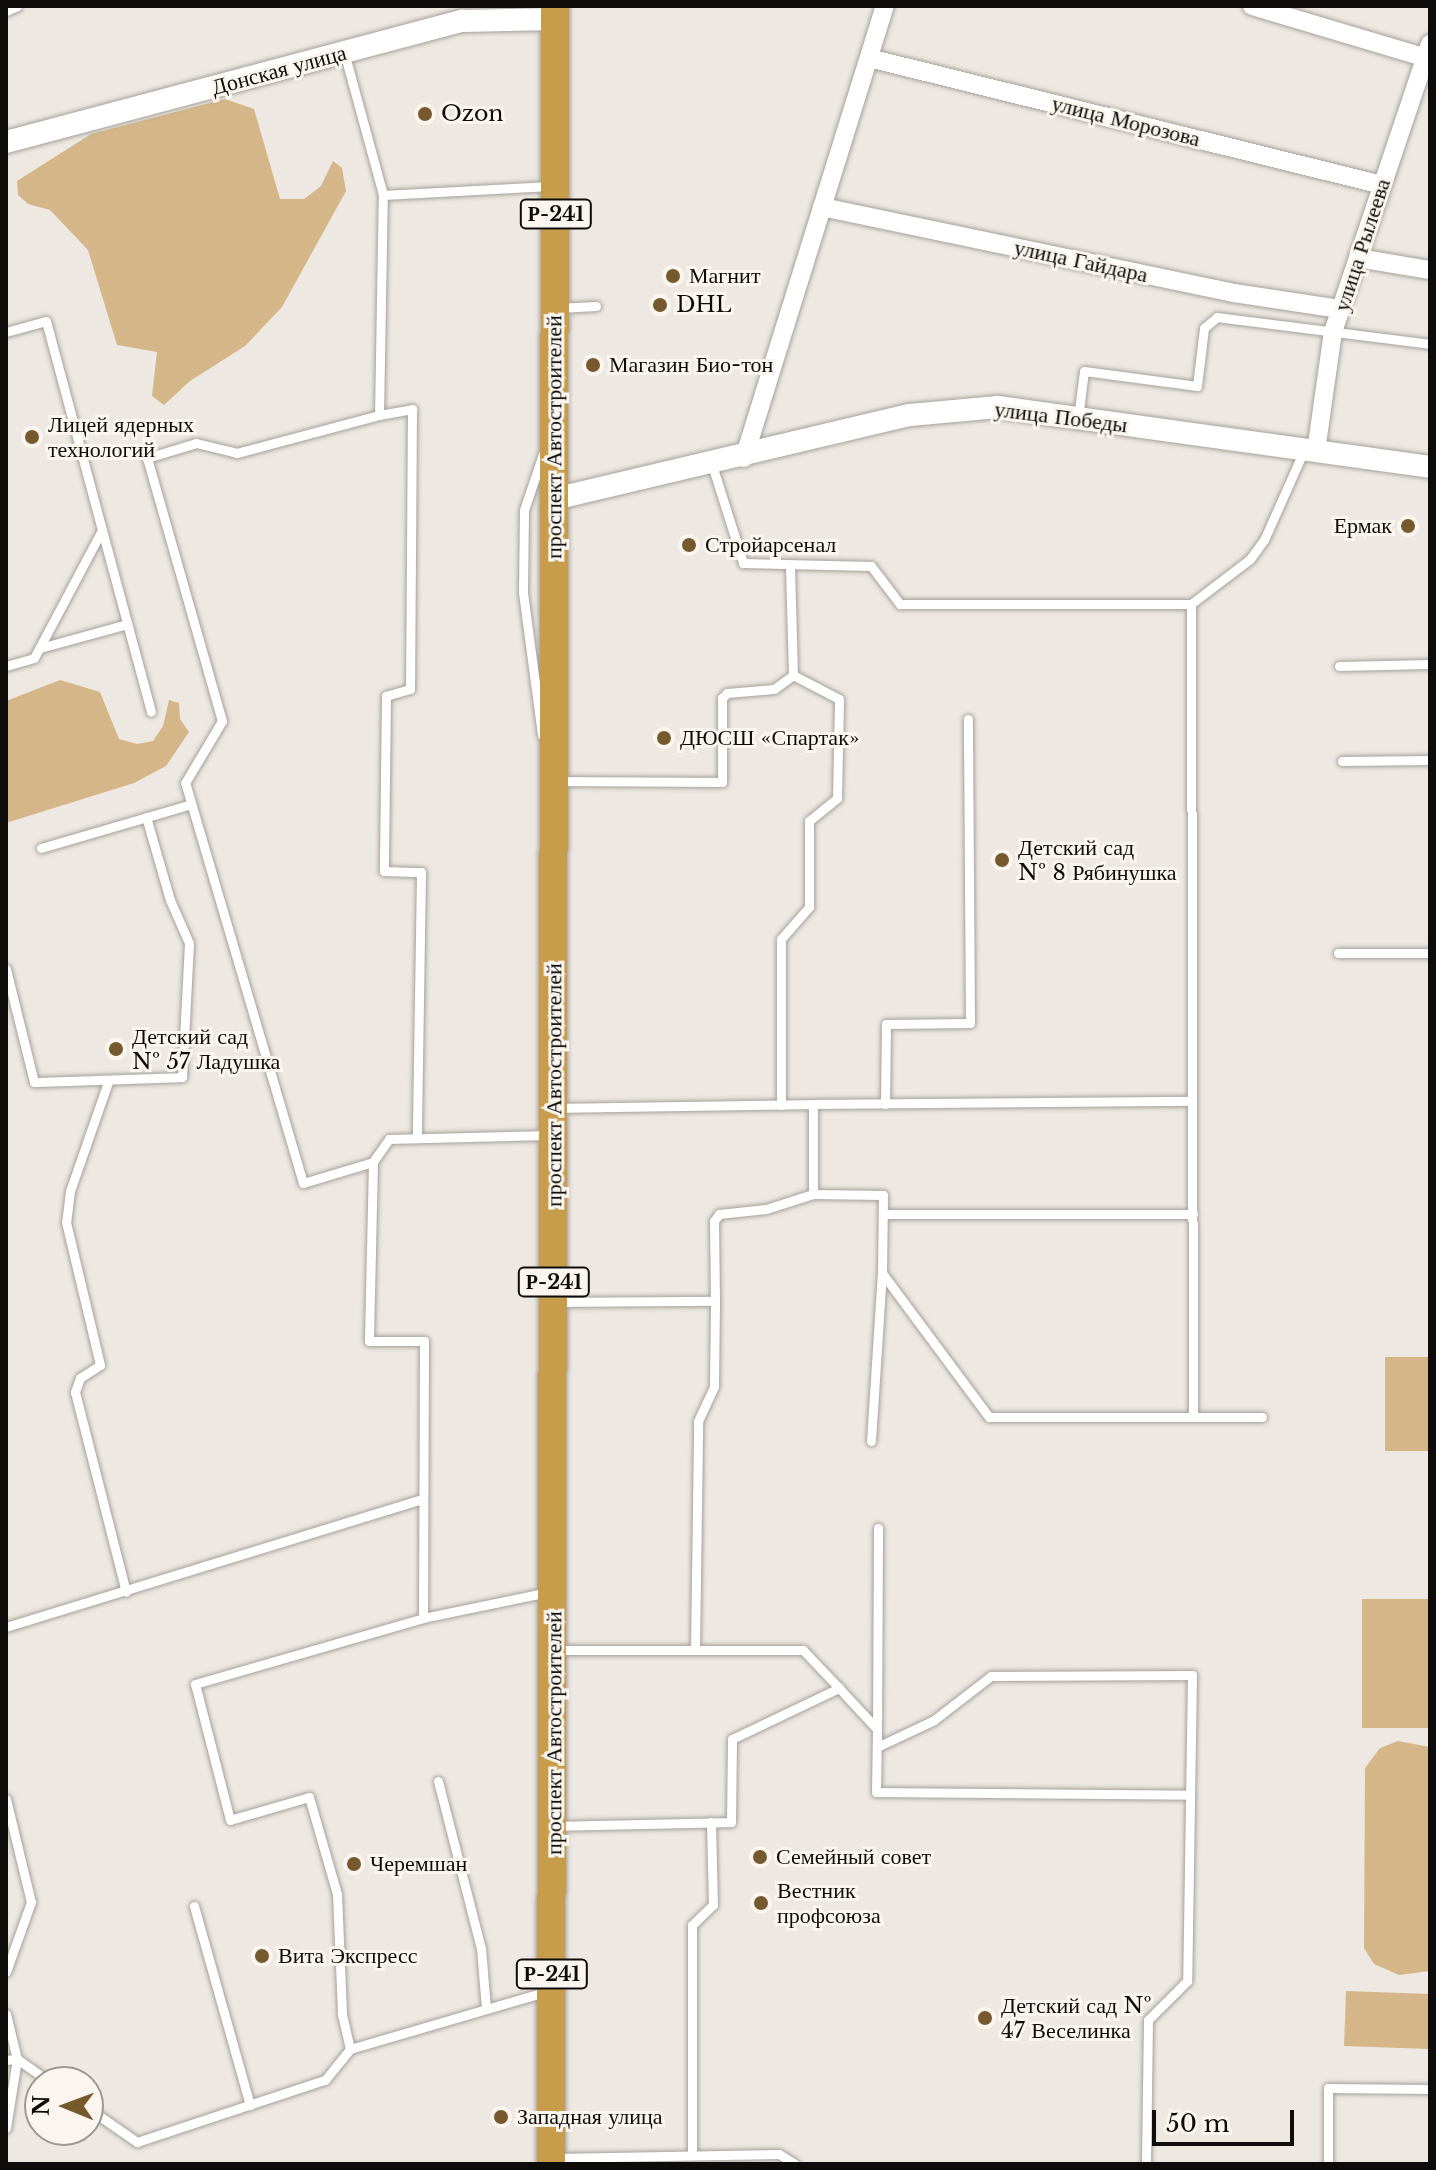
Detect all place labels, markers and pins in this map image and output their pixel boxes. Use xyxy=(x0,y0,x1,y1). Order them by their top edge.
place label: Ozon xyxy=(441,101,503,127)
marker: Ozon xyxy=(416,105,434,123)
place label: Магнит xyxy=(689,263,761,289)
marker: Магнит xyxy=(664,267,682,285)
place label: DHL xyxy=(676,292,732,318)
marker: DHL xyxy=(651,296,669,314)
place label: Магазин Био-тон xyxy=(609,352,773,378)
marker: Магазин Био-тон xyxy=(584,356,602,374)
place label: Лицей ядерных технологий xyxy=(48,411,194,462)
marker: Лицей ядерных технологий xyxy=(23,428,41,446)
place label: Ермак xyxy=(1334,513,1392,539)
marker: Ермак xyxy=(1399,517,1417,535)
place label: Стройарсенал xyxy=(705,532,836,558)
marker: Стройарсенал xyxy=(680,536,698,554)
place label: ДЮСШ «Спартак» xyxy=(680,725,860,751)
marker: ДЮСШ «Спартак» xyxy=(655,729,673,747)
place label: Детский сад № 8 Рябинушка xyxy=(1018,834,1177,886)
marker: Детский сад № 8 Рябинушка xyxy=(993,851,1011,869)
place label: Детский сад № 57 Ладушка xyxy=(132,1023,280,1074)
marker: Детский сад № 57 Ладушка xyxy=(107,1040,125,1058)
place label: Семейный совет xyxy=(776,1844,931,1870)
marker: Семейный совет xyxy=(751,1848,769,1866)
place label: Черемшан xyxy=(370,1851,467,1877)
marker: Черемшан xyxy=(345,1855,363,1873)
place label: Вестник профсоюза xyxy=(777,1877,881,1928)
marker: Вестник профсоюза xyxy=(752,1894,770,1912)
place label: Вита Экспресс xyxy=(278,1943,417,1969)
marker: Вита Экспресс xyxy=(253,1947,271,1965)
place label: Детский сад № 47 Веселинка xyxy=(1001,1992,1152,2044)
marker: Детский сад № 47 Веселинка xyxy=(976,2009,994,2027)
place label: Западная улица xyxy=(517,2104,663,2130)
marker: Западная улица xyxy=(492,2108,510,2126)

